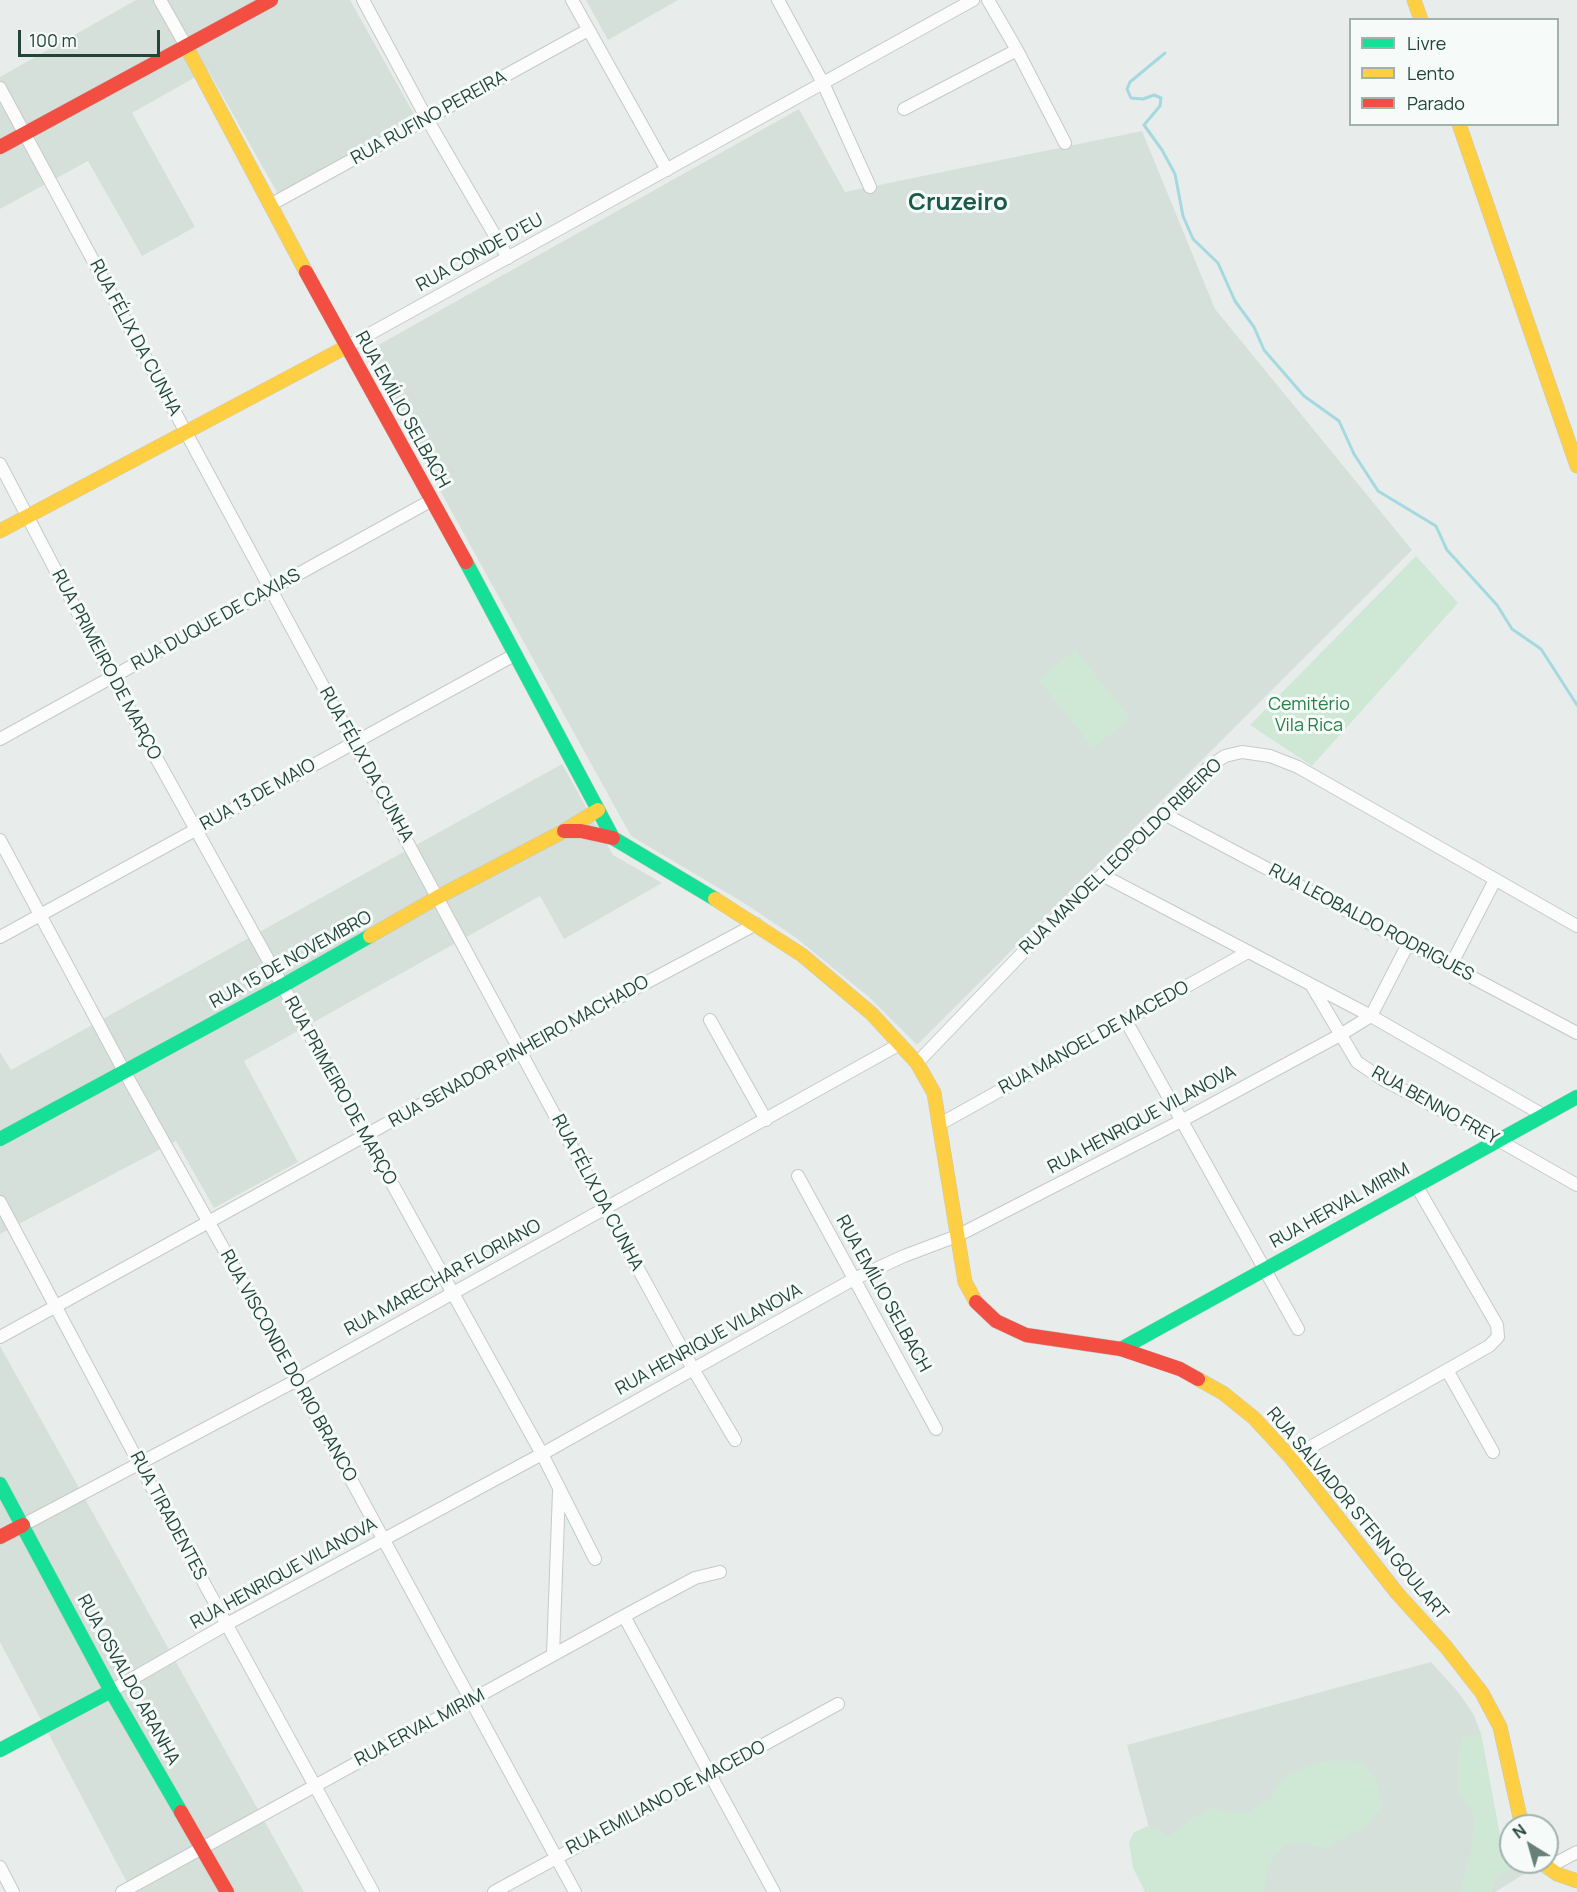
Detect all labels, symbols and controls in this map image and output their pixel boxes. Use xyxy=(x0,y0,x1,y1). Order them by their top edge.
scale bar xyxy=(21,18,164,56)
legend xyxy=(1349,18,1559,126)
text: 100 m xyxy=(29,28,77,52)
text: Livre xyxy=(1407,31,1446,55)
text: Lento xyxy=(1407,61,1455,85)
street label: RUA RUFINO PEREIRA xyxy=(348,66,510,170)
text: Parado xyxy=(1407,91,1465,115)
district label: Cruzeiro xyxy=(908,189,1008,217)
street label: RUA CONDE D'EU xyxy=(413,209,547,297)
street label: RUA FÉLIX DA CUNHA xyxy=(85,256,185,420)
street label: RUA EMÍLIO SELBACH xyxy=(350,328,454,492)
street label: RUA DUQUE DE CAXIAS xyxy=(128,565,304,675)
street label: RUA PRIMEIRO DE MARÇO xyxy=(47,566,165,764)
street label: RUA FÉLIX DA CUNHA xyxy=(314,684,418,846)
park label: Cemitério Vila Rica xyxy=(1268,694,1350,736)
street label: RUA 13 DE MAIO xyxy=(196,754,320,836)
street label: RUA MANOEL LEOPOLDO RIBEIRO xyxy=(1015,755,1227,959)
street label: RUA LEOBALDO RODRIGUES xyxy=(1265,860,1477,986)
street label: RUA 15 DE NOVEMBRO xyxy=(206,906,376,1014)
street label: RUA SENADOR PINHEIRO MACHADO xyxy=(385,971,653,1133)
street label: RUA MANOEL DE MACEDO xyxy=(995,977,1193,1099)
street label: RUA PRIMEIRO DE MARÇO xyxy=(279,993,401,1189)
street label: RUA HENRIQUE VILANOVA xyxy=(1044,1061,1240,1179)
street label: RUA BENNO FREY xyxy=(1368,1062,1502,1150)
street label: RUA FÉLIX DA CUNHA xyxy=(547,1111,647,1275)
street label: RUA HERVAL MIRIM xyxy=(1266,1159,1414,1253)
street label: RUA EMÍLIO SELBACH xyxy=(831,1212,935,1376)
street label: RUA MARECHAR FLORIANO xyxy=(341,1215,545,1341)
street label: RUA VISCONDE DO RIO BRANCO xyxy=(215,1246,361,1486)
street label: RUA HENRIQUE VILANOVA xyxy=(612,1280,806,1400)
street label: RUA SALVADOR STENN GOULART xyxy=(1262,1403,1452,1625)
street label: RUA TIRADENTES xyxy=(125,1448,211,1584)
street label: RUA HENRIQUE VILANOVA xyxy=(187,1514,381,1634)
street label: RUA OSVALDO ARANHA xyxy=(72,1591,184,1769)
street label: RUA ERVAL MIRIM xyxy=(351,1685,489,1771)
street label: RUA EMILIANO DE MACEDO xyxy=(563,1736,769,1860)
north arrow xyxy=(1499,1814,1559,1874)
text: N xyxy=(1508,1819,1531,1843)

